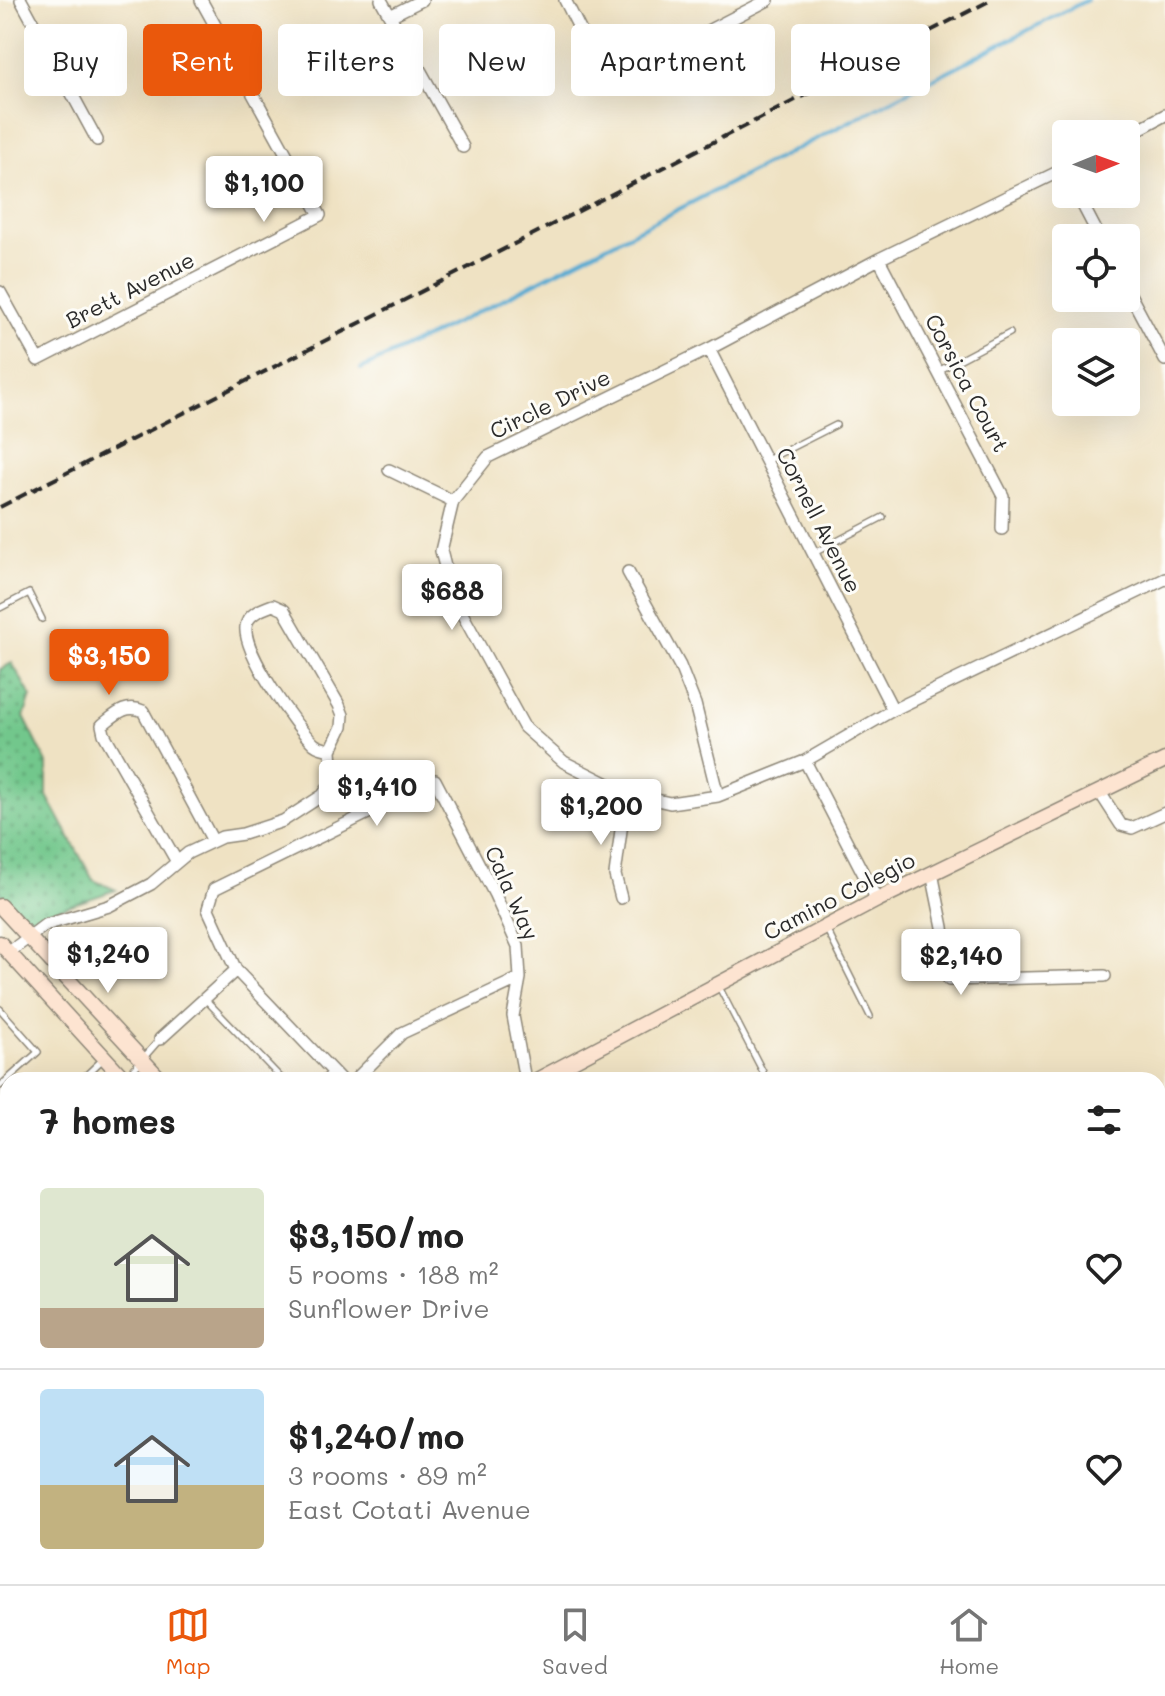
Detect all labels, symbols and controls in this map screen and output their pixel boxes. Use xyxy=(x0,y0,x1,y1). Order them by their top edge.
chip: Buy xyxy=(24,24,127,96)
chip: Rent xyxy=(143,24,262,96)
chip: Filters xyxy=(278,24,423,96)
chip: New xyxy=(439,24,555,96)
chip: Apartment xyxy=(571,24,775,96)
chip: House xyxy=(791,24,930,96)
north arrow xyxy=(1052,120,1140,208)
map controls xyxy=(1052,120,1140,416)
pin: $1,100 xyxy=(199,156,329,224)
text: $1,100 xyxy=(224,165,304,199)
button: locate xyxy=(1052,224,1140,312)
street label: Brett Avenue xyxy=(60,245,199,334)
street label: Corsica Court xyxy=(919,309,1016,457)
button: layers xyxy=(1052,328,1140,416)
street label: Circle Drive xyxy=(485,362,615,445)
street label: Cornell Avenue xyxy=(770,442,869,598)
pin: $688 xyxy=(405,564,499,632)
text: $688 xyxy=(420,573,484,607)
pin: $3,150 xyxy=(44,629,174,697)
text: $3,150 xyxy=(67,638,151,672)
pin: $1,410 xyxy=(312,760,442,828)
text: $1,410 xyxy=(337,769,417,803)
pin: $1,200 xyxy=(536,779,666,847)
text: $1,200 xyxy=(559,788,643,822)
street label: Cala Way xyxy=(479,841,546,944)
street label: Camino Colegio xyxy=(758,845,919,946)
pin: $1,240 xyxy=(43,927,173,995)
pin: $2,140 xyxy=(896,929,1026,997)
text: $1,240 xyxy=(66,936,150,970)
text: $2,140 xyxy=(919,938,1003,972)
text: 7 homes xyxy=(40,1098,176,1143)
icon: filters xyxy=(1082,1098,1126,1142)
text: $3,150/mo xyxy=(288,1212,464,1257)
icon: home xyxy=(104,1220,200,1316)
icon: heart xyxy=(1082,1246,1126,1290)
text: 5 rooms · 188 m² xyxy=(288,1257,499,1291)
text: Sunflower Drive xyxy=(288,1291,490,1325)
text: $1,240/mo xyxy=(288,1413,464,1458)
icon: home xyxy=(104,1421,200,1517)
icon: heart xyxy=(1082,1447,1126,1491)
text: 3 rooms · 89 m² xyxy=(288,1458,487,1492)
text: East Cotati Avenue xyxy=(288,1492,531,1526)
tab: Map xyxy=(166,1603,211,1680)
tab: Saved xyxy=(542,1603,608,1680)
tab: Home xyxy=(939,1603,999,1680)

